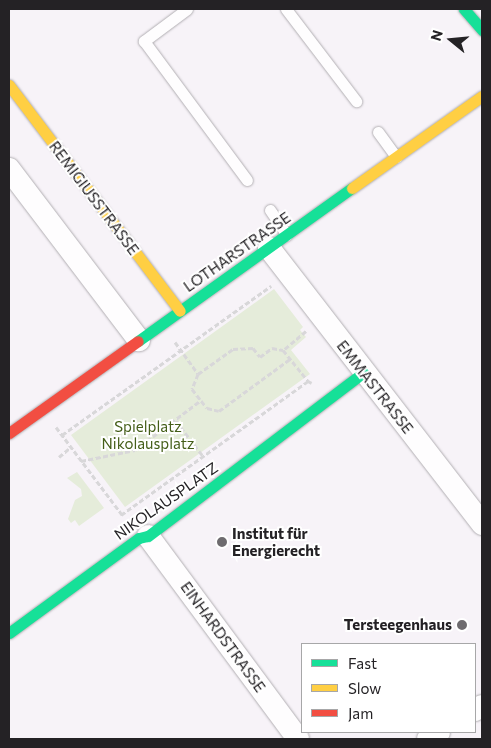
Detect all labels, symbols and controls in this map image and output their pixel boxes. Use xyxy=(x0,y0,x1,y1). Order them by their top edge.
north arrow xyxy=(426,15,476,65)
text: N xyxy=(427,28,446,43)
street label: REMIGIUSSTRASSE xyxy=(45,138,143,258)
street label: LOTHARSTRASSE xyxy=(180,208,294,296)
street label: EMMASTRASSE xyxy=(333,337,417,437)
park label: Spielplatz Nikolausplatz xyxy=(102,417,194,452)
street label: NIKOLAUSPLATZ xyxy=(111,459,221,543)
place label: Institut für Energierecht xyxy=(232,524,320,559)
marker: Institut für Energierecht xyxy=(216,536,228,548)
street label: EINHARDSTRASSE xyxy=(177,578,269,696)
place label: Tersteegenhaus xyxy=(344,616,452,634)
marker: Tersteegenhaus xyxy=(456,619,468,631)
legend xyxy=(301,643,476,733)
text: Fast xyxy=(348,654,377,672)
text: Slow xyxy=(348,679,381,697)
text: Jam xyxy=(348,704,373,722)

